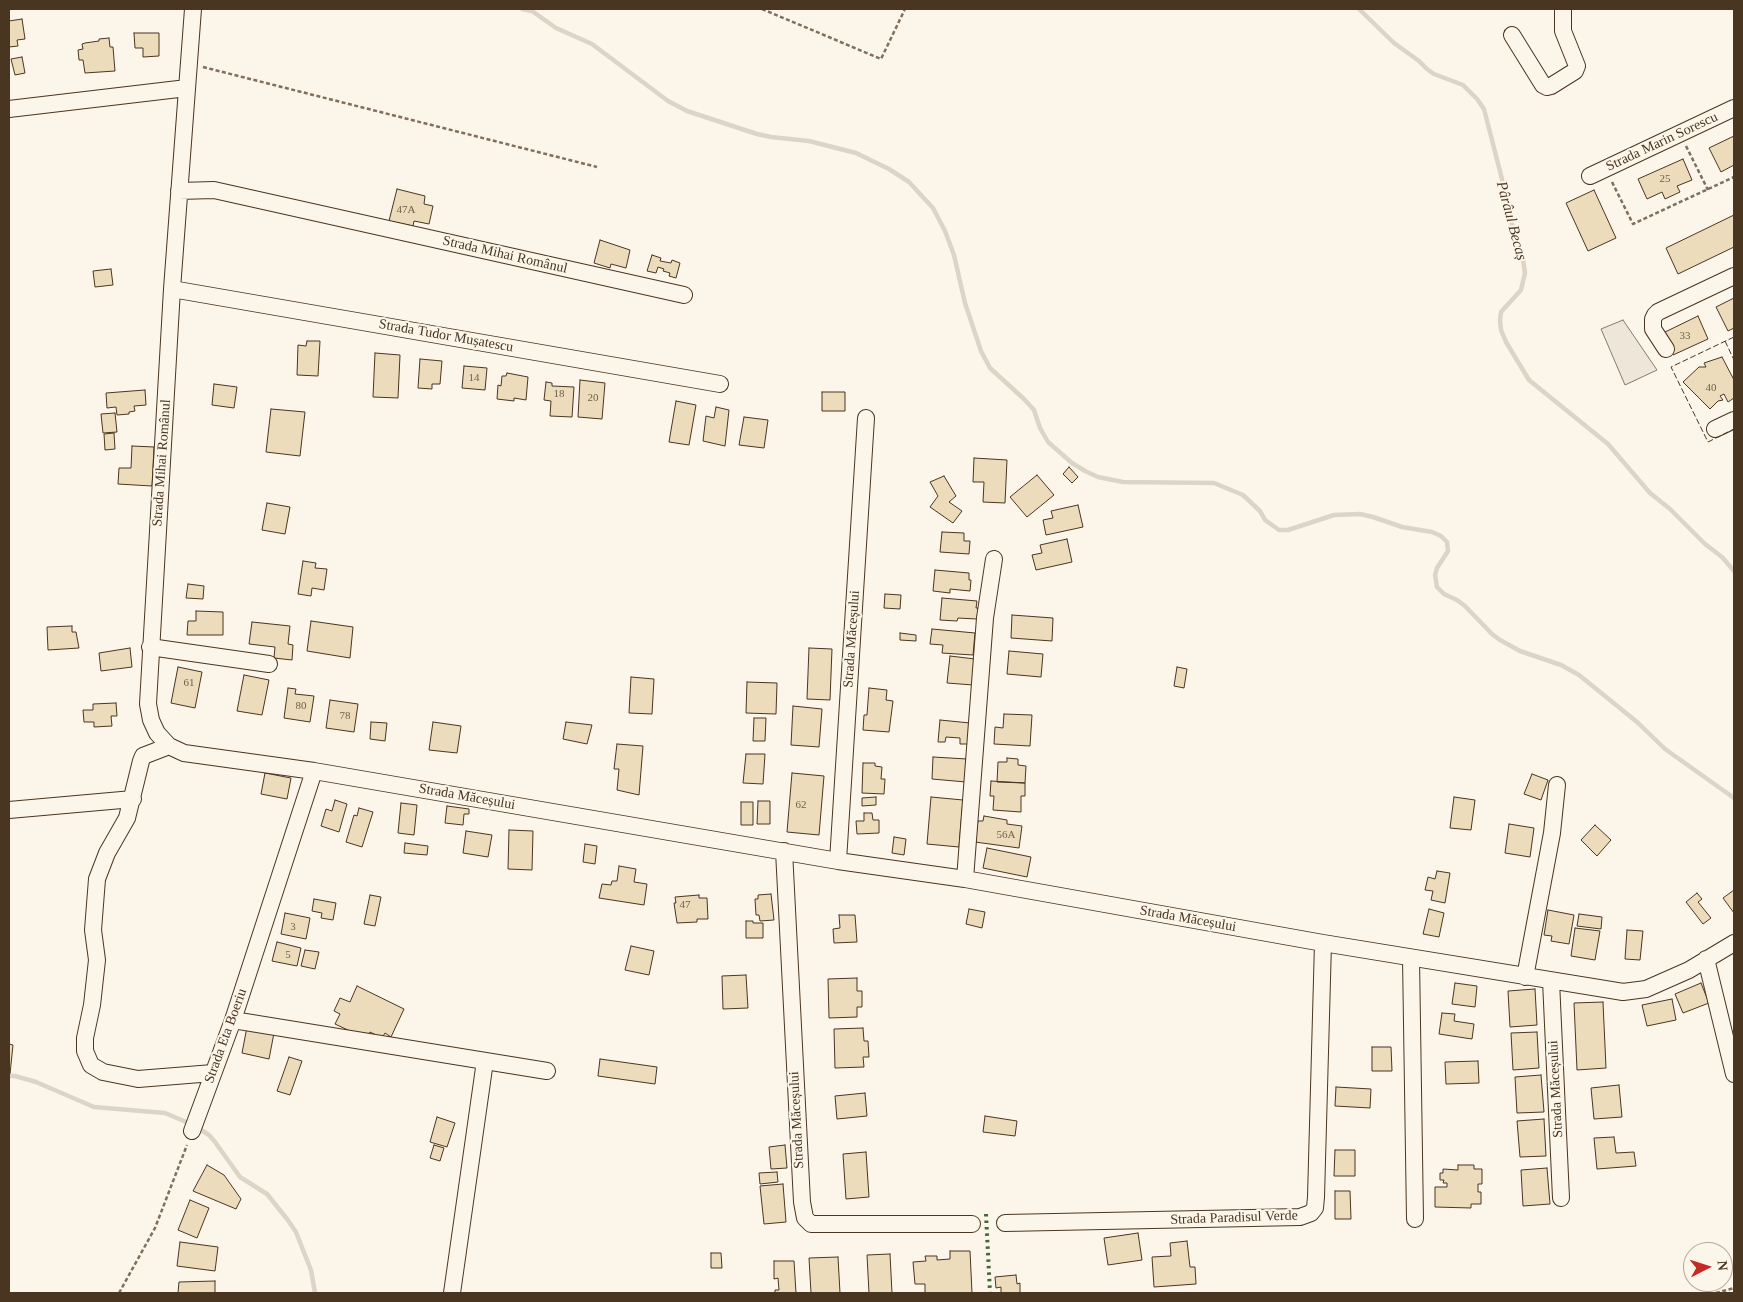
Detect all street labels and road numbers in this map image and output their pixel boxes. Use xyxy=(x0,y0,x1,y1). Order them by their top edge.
street label: Strada Marin Sorescu xyxy=(1603,109,1721,175)
street label: Strada Mihai Românul xyxy=(441,232,569,278)
street label: Strada Tudor Mușatescu xyxy=(377,316,515,356)
street label: Strada Mihai Românul xyxy=(149,399,175,527)
street label: Strada Măceșului xyxy=(840,590,864,688)
street label: Strada Măceșului xyxy=(417,780,517,814)
street label: Strada Măceșului xyxy=(1138,902,1238,936)
street label: Strada Eta Boeriu xyxy=(201,986,251,1086)
street label: Strada Măceșului xyxy=(1545,1040,1567,1138)
street label: Strada Măceșului xyxy=(786,1071,808,1169)
street label: Strada Paradisul Verde xyxy=(1170,1207,1298,1229)

